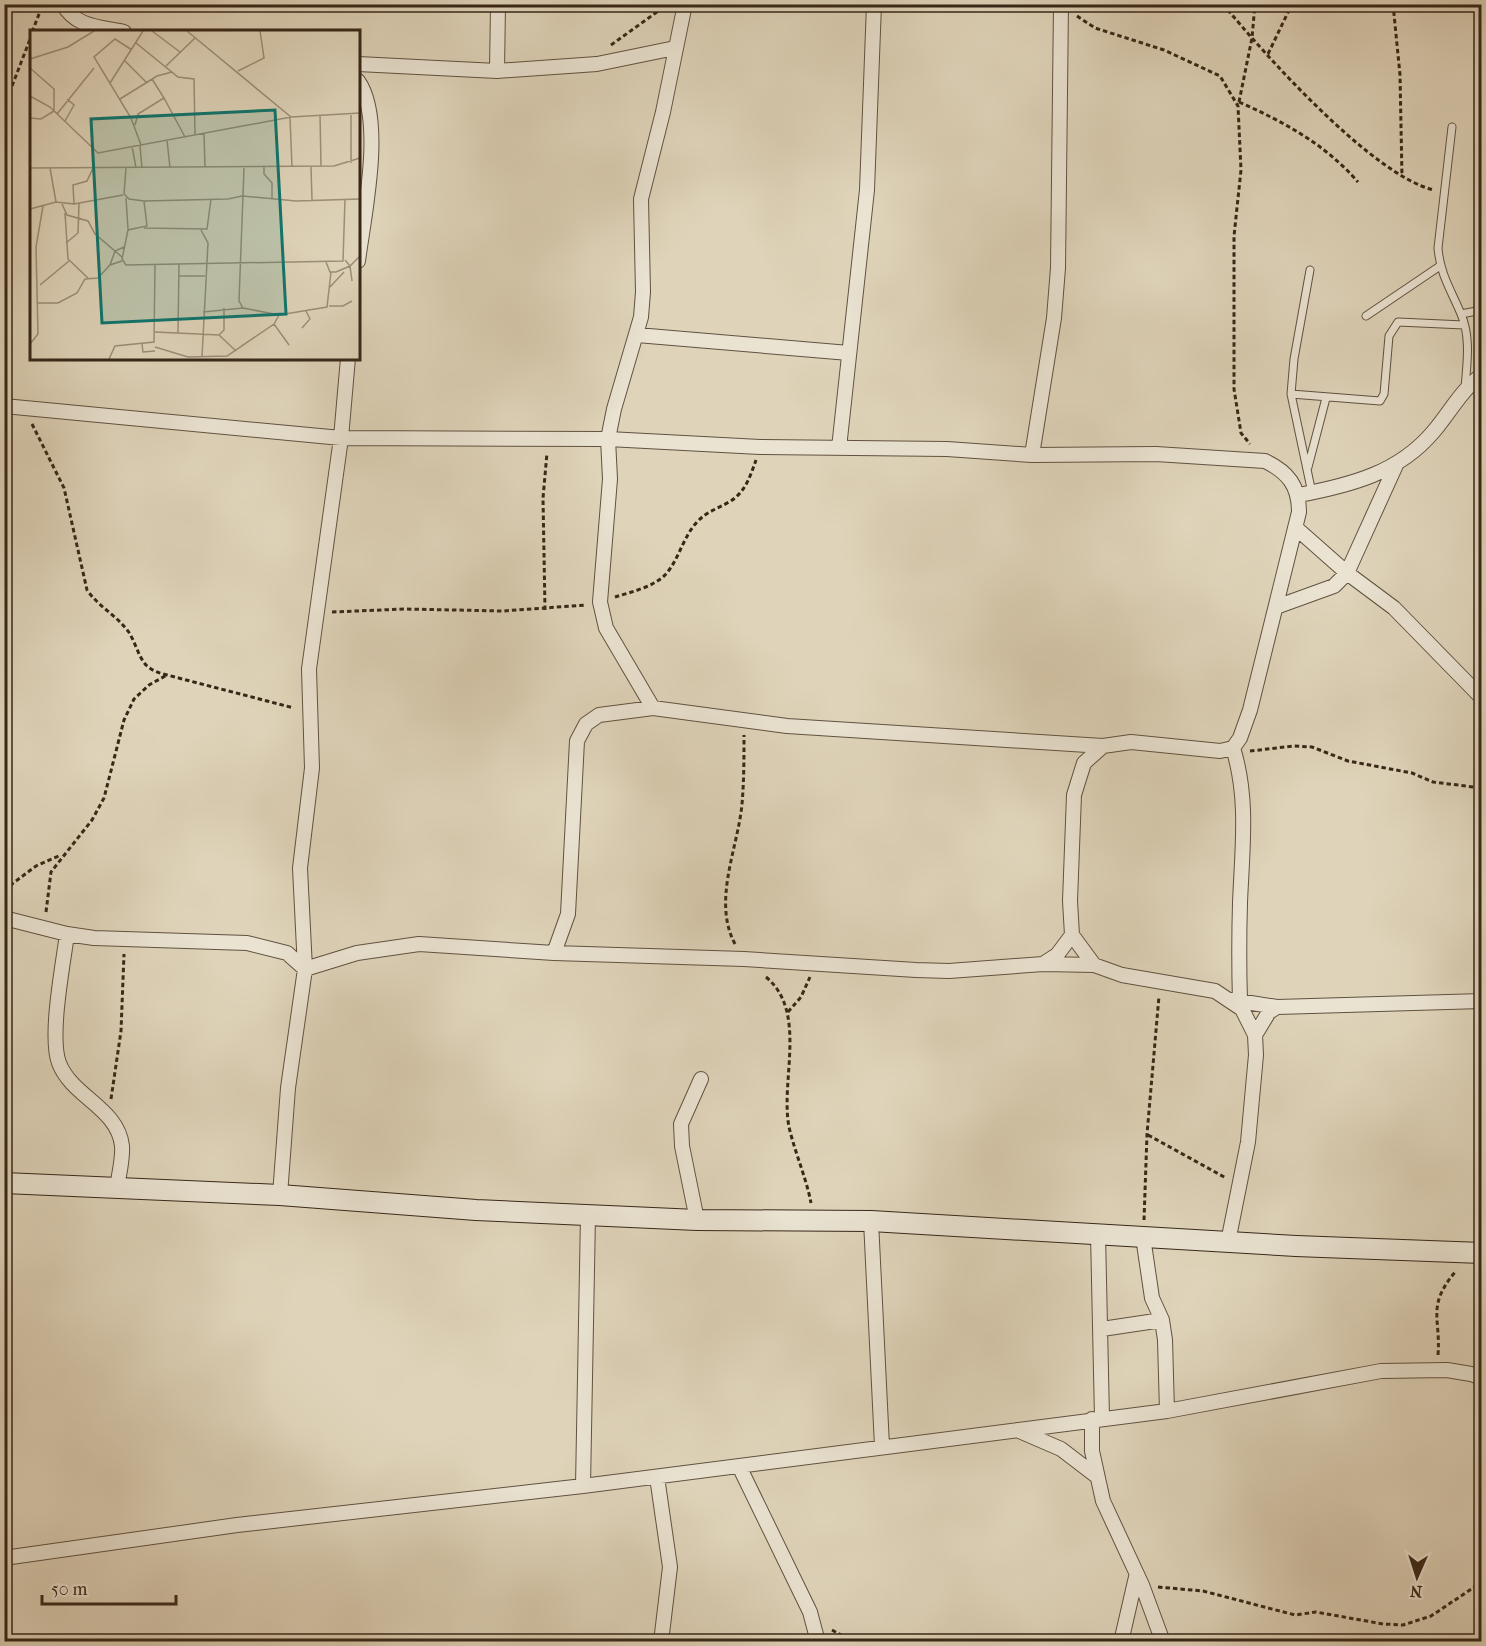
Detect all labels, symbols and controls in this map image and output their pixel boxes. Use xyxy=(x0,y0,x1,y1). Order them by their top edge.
inset map xyxy=(30,30,360,360)
north arrow xyxy=(1387,1547,1447,1607)
scale bar xyxy=(42,1568,176,1606)
text: 50 m xyxy=(51,1579,88,1600)
text: N xyxy=(1409,1582,1423,1601)

